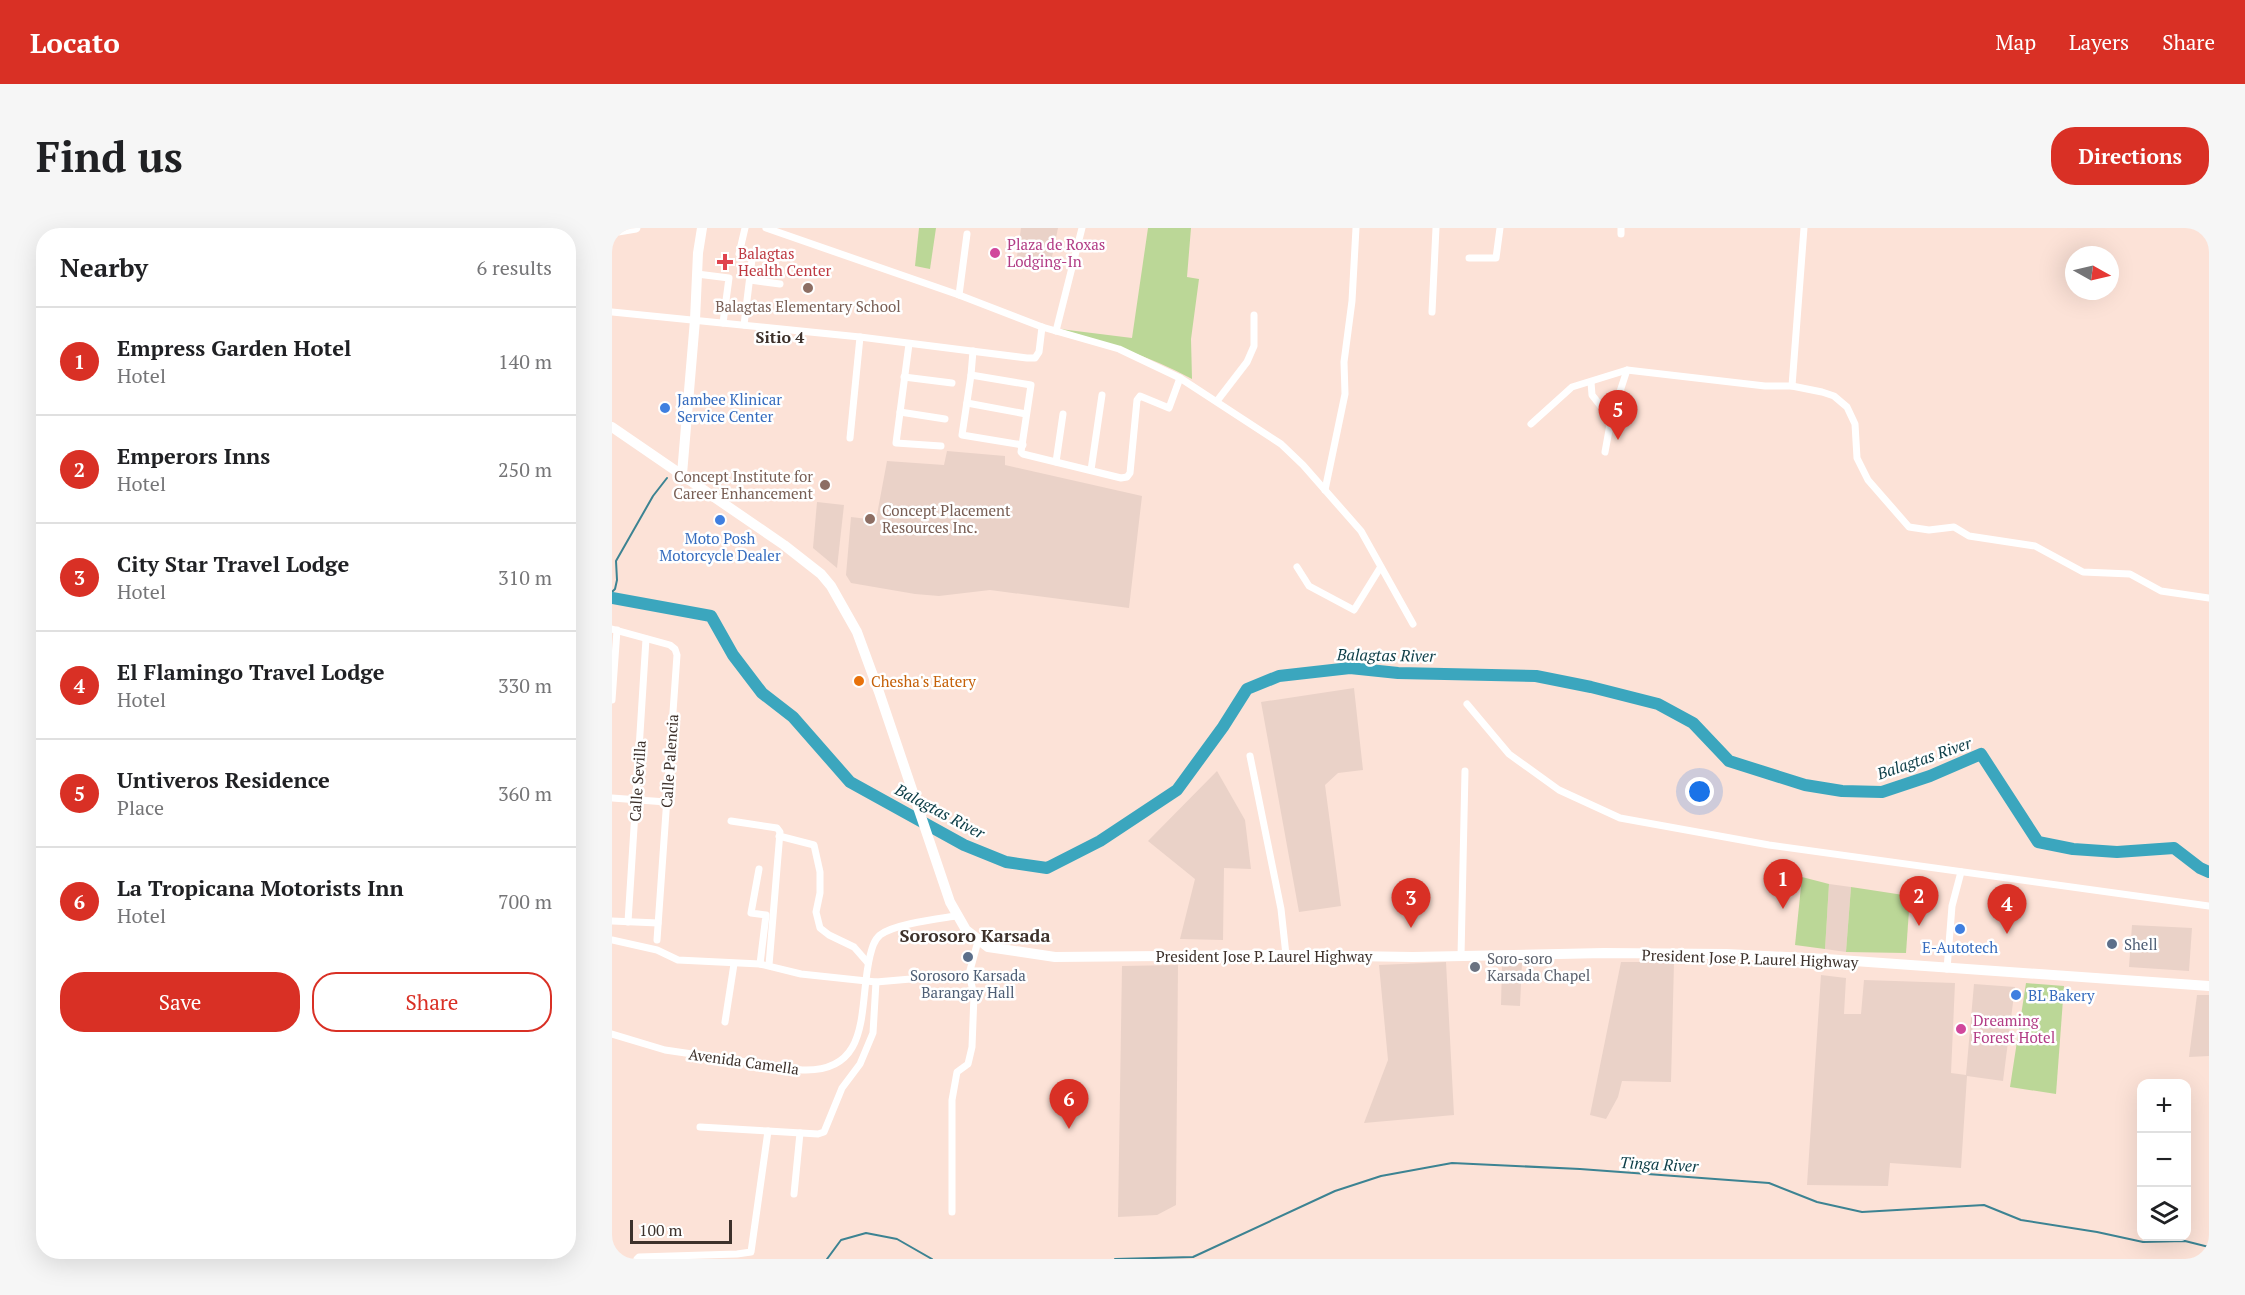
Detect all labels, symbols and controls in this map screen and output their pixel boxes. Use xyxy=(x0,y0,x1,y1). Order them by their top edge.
text: Locato xyxy=(30,24,120,61)
text: Map xyxy=(1995,28,2036,56)
text: Layers xyxy=(2069,28,2129,56)
text: Share xyxy=(2162,28,2215,56)
button: Directions xyxy=(2051,127,2209,185)
text: Find us xyxy=(36,128,183,184)
place label: Plaza de Roxas Lodging-In xyxy=(1007,234,1105,271)
place label: Balagtas Health Center xyxy=(738,243,831,280)
marker: Plaza de Roxas Lodging-In xyxy=(988,246,1002,260)
north arrow xyxy=(2065,246,2119,300)
text: Nearby xyxy=(60,250,148,284)
marker: Balagtas Health Center xyxy=(716,253,734,271)
text: 6 results xyxy=(477,254,552,281)
marker: Balagtas Elementary School xyxy=(801,281,815,295)
place label: Balagtas Elementary School xyxy=(715,296,901,316)
district label: Sitio 4 xyxy=(756,326,804,348)
text: Empress Garden Hotel xyxy=(117,333,351,362)
text: 1 xyxy=(74,348,85,375)
text: 140 m xyxy=(498,348,552,375)
text: Hotel xyxy=(117,362,166,389)
place label: Jambee Klinicar Service Center xyxy=(677,389,782,426)
pin: 5 xyxy=(1598,390,1638,440)
marker: Jambee Klinicar Service Center xyxy=(658,401,672,415)
text: Emperors Inns xyxy=(117,441,270,470)
text: 2 xyxy=(74,456,85,483)
text: 250 m xyxy=(498,456,552,483)
place label: Concept Institute for Career Enhancement xyxy=(673,466,813,503)
text: Hotel xyxy=(117,470,166,497)
marker: Concept Institute for Career Enhancement xyxy=(818,478,832,492)
place label: Concept Placement Resources Inc. xyxy=(882,500,1011,537)
marker: Concept Placement Resources Inc. xyxy=(863,512,877,526)
marker: Moto Posh Motorcycle Dealer xyxy=(713,513,727,527)
place label: Moto Posh Motorcycle Dealer xyxy=(659,528,781,565)
text: City Star Travel Lodge xyxy=(117,549,349,578)
text: 3 xyxy=(74,564,85,591)
text: 310 m xyxy=(498,564,552,591)
text: Hotel xyxy=(117,578,166,605)
water label: Balagtas River xyxy=(1336,643,1436,667)
text: El Flamingo Travel Lodge xyxy=(117,657,385,686)
place label: Chesha's Eatery xyxy=(871,671,976,691)
text: 4 xyxy=(74,672,85,699)
text: 330 m xyxy=(498,672,552,699)
marker: Chesha's Eatery xyxy=(852,674,866,688)
text: Hotel xyxy=(117,686,166,713)
street label: Calle Palencia xyxy=(656,713,682,809)
water label: Balagtas River xyxy=(1873,731,1975,785)
street label: Calle Sevilla xyxy=(624,739,650,822)
text: Untiveros Residence xyxy=(117,765,330,794)
your location xyxy=(1685,777,1714,806)
water label: Balagtas River xyxy=(890,778,989,844)
text: 5 xyxy=(74,780,85,807)
text: 360 m xyxy=(498,780,552,807)
text: Place xyxy=(117,794,164,821)
pin: 1 xyxy=(1764,860,1802,909)
text: La Tropicana Motorists Inn xyxy=(117,873,404,902)
pin: 2 xyxy=(1900,876,1938,926)
pin: 3 xyxy=(1392,878,1430,928)
pin: 4 xyxy=(1988,884,2026,934)
text: 6 xyxy=(74,888,85,915)
text: 700 m xyxy=(498,888,552,915)
text: Hotel xyxy=(117,902,166,929)
marker: E-Autotech xyxy=(1953,922,1967,936)
district label: Sorosoro Karsada xyxy=(900,923,1050,947)
place label: Shell xyxy=(2124,934,2157,954)
place label: E-Autotech xyxy=(1922,937,1998,957)
marker: Shell xyxy=(2105,937,2119,951)
street label: President Jose P. Laurel Highway xyxy=(1641,944,1859,972)
street label: President Jose P. Laurel Highway xyxy=(1156,946,1373,966)
place label: Soro-soro Karsada Chapel xyxy=(1487,948,1590,985)
marker: Sorosoro Karsada Barangay Hall xyxy=(961,950,975,964)
marker: Soro-soro Karsada Chapel xyxy=(1468,960,1482,974)
place label: Sorosoro Karsada Barangay Hall xyxy=(910,965,1026,1002)
button: Save xyxy=(60,972,300,1032)
button: Share xyxy=(312,972,552,1032)
place label: BL Bakery xyxy=(2028,985,2095,1005)
marker: BL Bakery xyxy=(2009,988,2023,1002)
place label: Dreaming Forest Hotel xyxy=(1973,1010,2055,1047)
marker: Dreaming Forest Hotel xyxy=(1954,1022,1968,1036)
street label: Avenida Camella xyxy=(687,1043,801,1079)
map controls xyxy=(2137,1079,2191,1241)
button: + xyxy=(2137,1079,2191,1133)
pin: 6 xyxy=(1050,1080,1088,1129)
button: − xyxy=(2137,1133,2191,1187)
water label: Tinga River xyxy=(1619,1151,1700,1177)
button: layers xyxy=(2137,1187,2191,1241)
scale bar xyxy=(630,1217,732,1244)
text: 100 m xyxy=(639,1219,682,1241)

